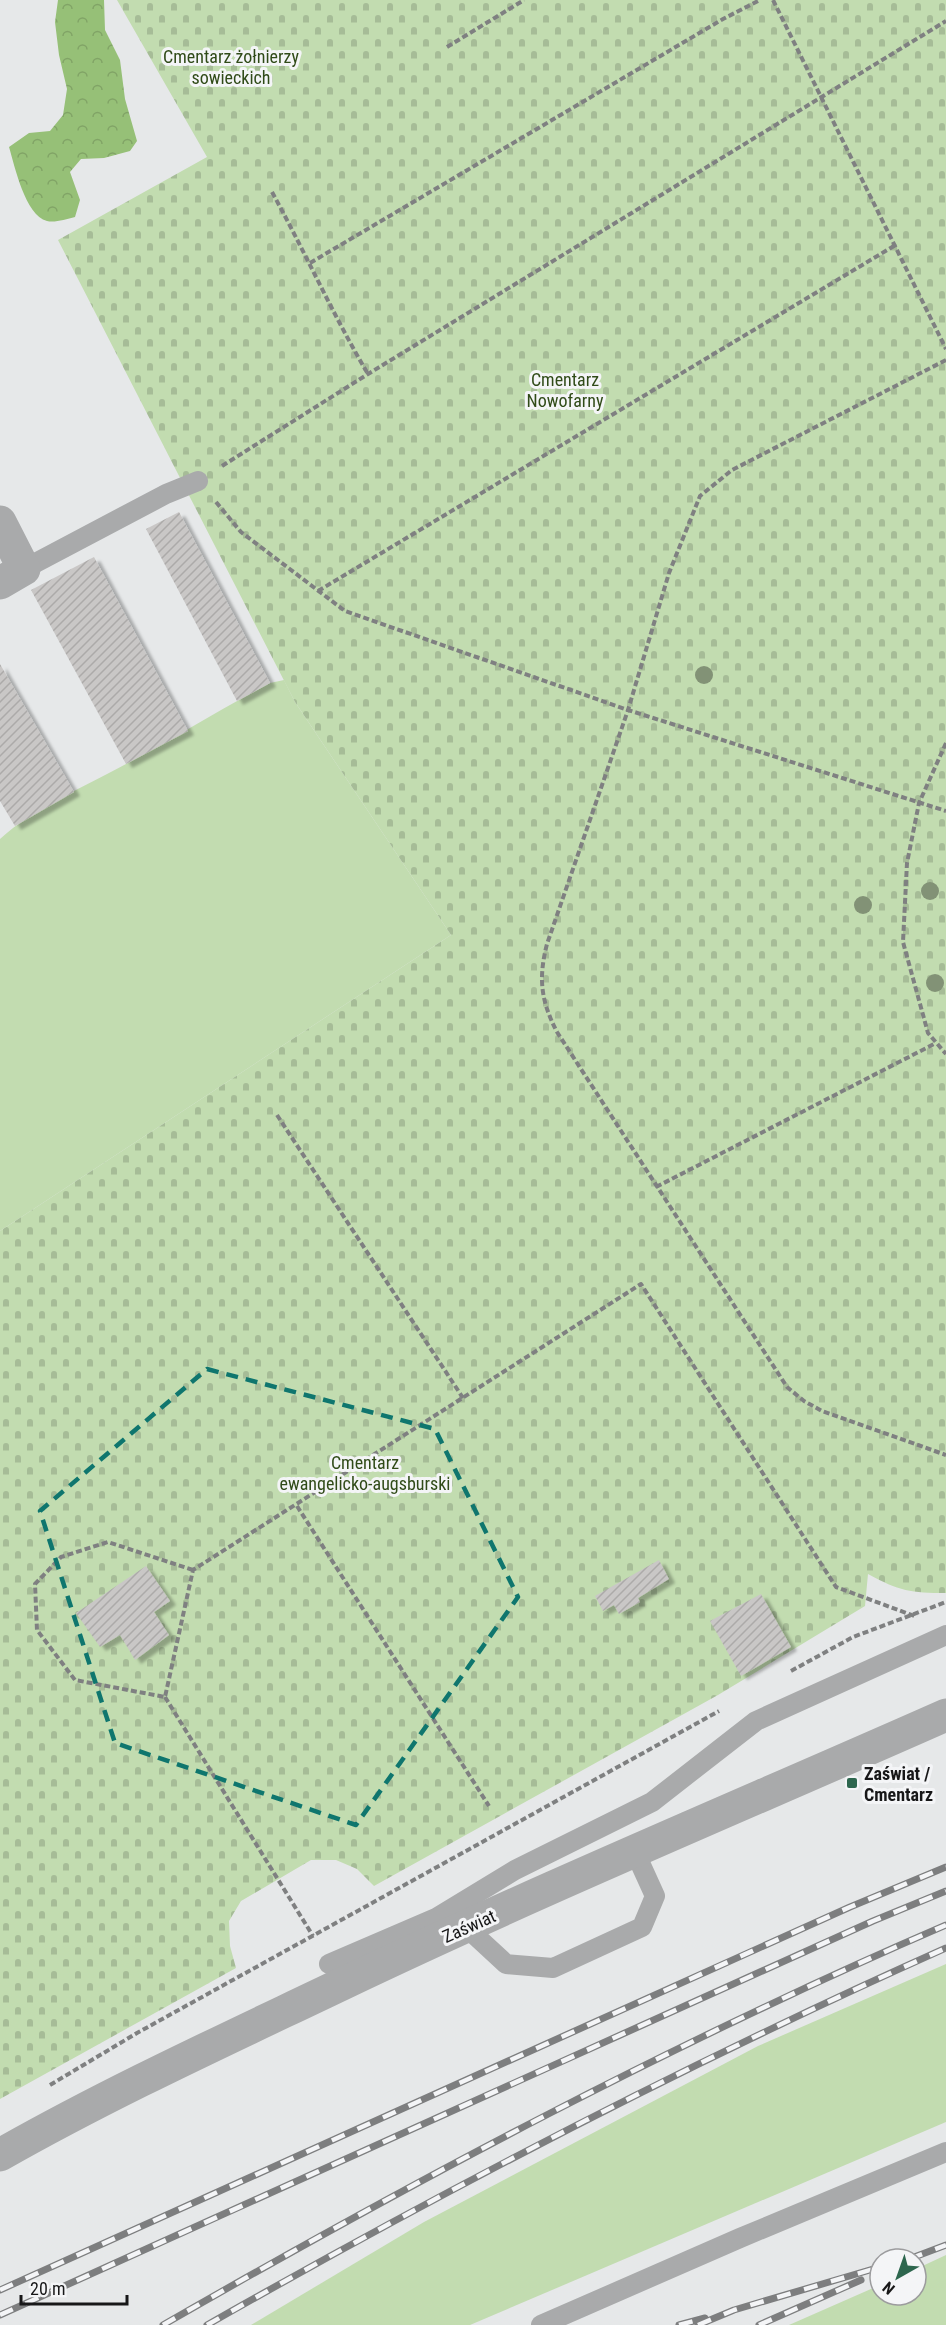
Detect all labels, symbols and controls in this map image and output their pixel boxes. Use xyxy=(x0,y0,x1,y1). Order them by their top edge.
park label: Cmentarz żołnierzy sowieckich xyxy=(163,46,299,88)
park label: Cmentarz Nowofarny xyxy=(527,369,604,411)
park label: Cmentarz ewangelicko-augsburski xyxy=(280,1452,450,1494)
place label: Zaświat / Cmentarz xyxy=(864,1763,933,1805)
marker: Zaświat / Cmentarz xyxy=(845,1776,859,1790)
street label: Zaświat xyxy=(439,1905,499,1947)
north arrow xyxy=(868,2247,928,2307)
scale bar xyxy=(21,2268,128,2306)
text: 20 m xyxy=(30,2278,65,2299)
text: N xyxy=(879,2278,899,2299)

